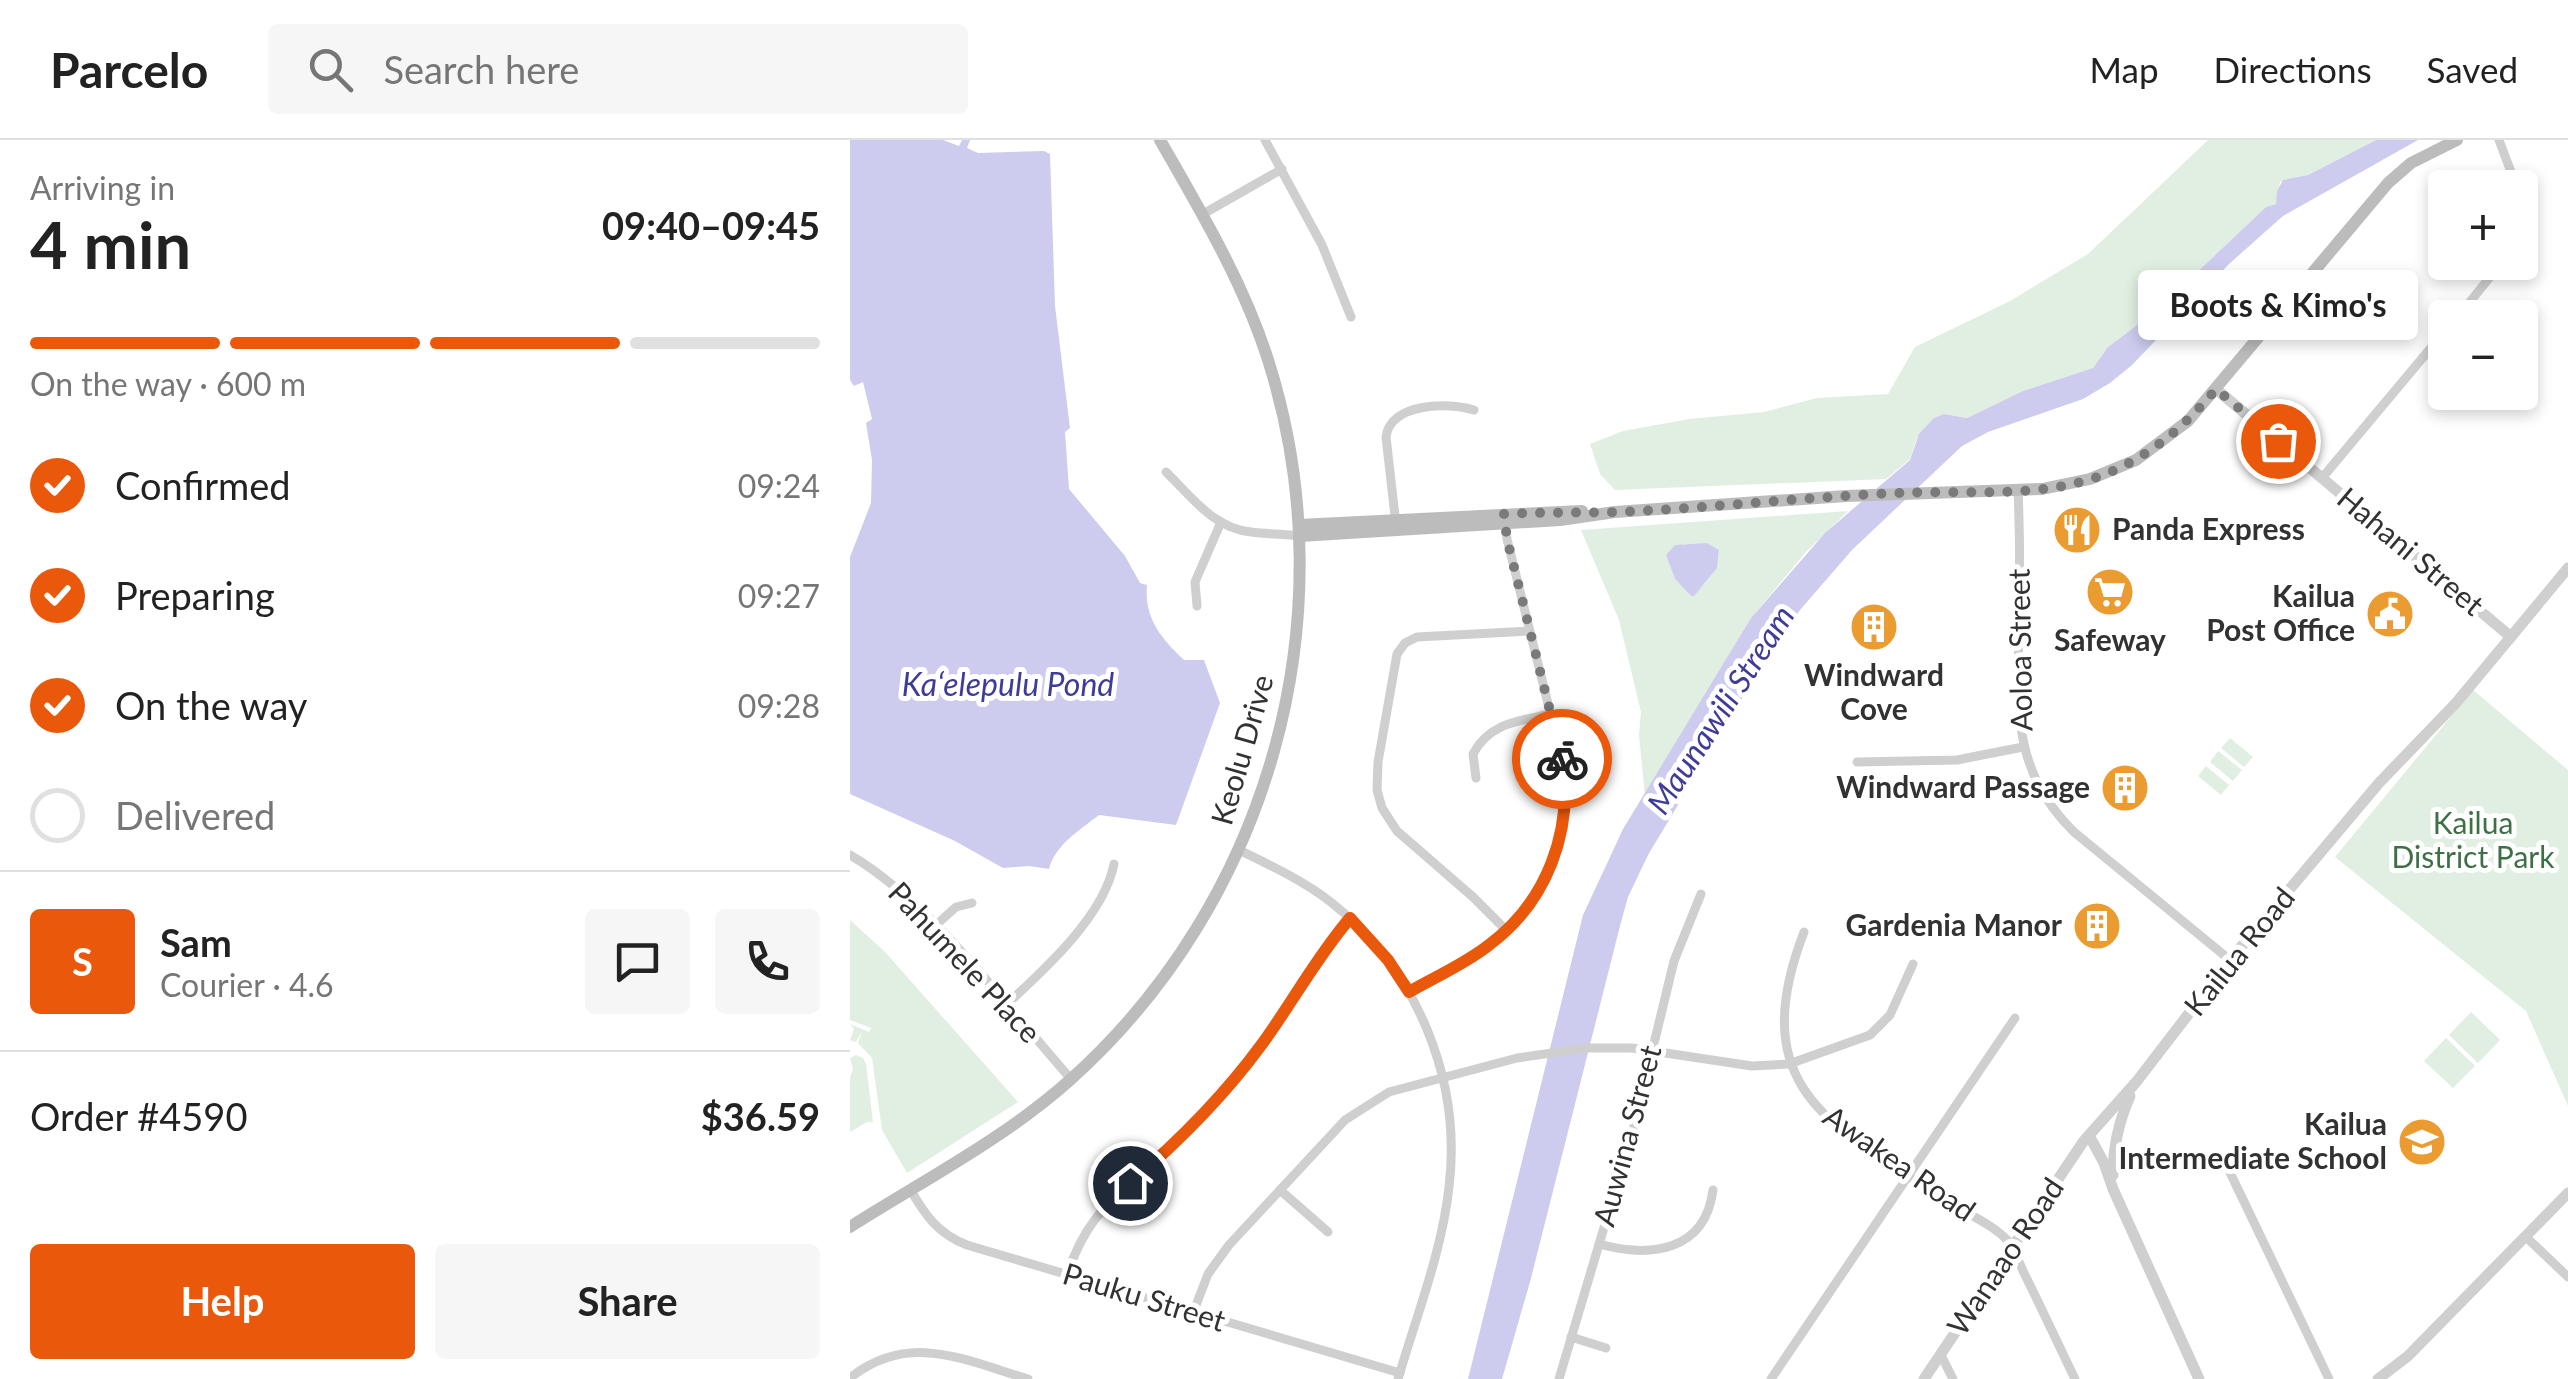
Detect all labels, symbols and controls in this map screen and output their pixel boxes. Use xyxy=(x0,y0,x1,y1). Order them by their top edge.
search box xyxy=(268,24,968,114)
text: Parcelo xyxy=(50,41,208,98)
icon: search xyxy=(303,42,358,97)
text: Search here xyxy=(383,46,579,92)
text: Map xyxy=(2090,48,2159,90)
text: Directions xyxy=(2214,48,2372,90)
text: Saved xyxy=(2427,48,2518,90)
text: Arriving in xyxy=(30,168,175,207)
map controls xyxy=(2428,170,2538,410)
button: + xyxy=(2428,170,2538,280)
text: 09:40–09:45 xyxy=(602,202,820,248)
text: 4 min xyxy=(30,205,191,283)
callout: Boots & Kimo's xyxy=(2138,271,2418,341)
text: Boots & Kimo's xyxy=(2170,285,2386,324)
button: − xyxy=(2428,300,2538,410)
text: On the way · 600 m xyxy=(30,364,306,403)
pin xyxy=(2236,399,2321,484)
icon: bag xyxy=(2251,414,2306,469)
icon: check xyxy=(30,458,85,513)
text: Confirmed xyxy=(115,462,291,508)
text: 09:24 xyxy=(738,466,820,505)
street label: Hahani Street xyxy=(2331,479,2492,622)
restaurant icon: Panda Express xyxy=(2051,504,2103,556)
place label: Panda Express xyxy=(2112,510,2305,546)
supermarket icon: Safeway xyxy=(2084,566,2136,618)
icon: check xyxy=(30,568,85,623)
street label: Aoloa Street xyxy=(2000,568,2038,732)
text: Preparing xyxy=(115,572,275,618)
text: 09:27 xyxy=(738,576,820,615)
place label: Kailua Post Office xyxy=(2206,577,2355,647)
public building icon: Kailua Post Office xyxy=(2364,588,2416,640)
water label: Maunawili Stream xyxy=(1638,598,1802,821)
building icon: Windward Cove xyxy=(1848,601,1900,653)
place label: Safeway xyxy=(2054,621,2166,657)
place label: Windward Cove xyxy=(1804,656,1944,726)
water label: Kaʻelepulu Pond xyxy=(902,664,1114,703)
street label: Keolu Drive xyxy=(1202,670,1280,829)
icon: check xyxy=(30,678,85,733)
text: On the way xyxy=(115,682,307,728)
text: 09:28 xyxy=(738,686,820,725)
courier xyxy=(1512,709,1612,809)
icon: bike xyxy=(1535,732,1590,787)
building icon: Windward Passage xyxy=(2099,762,2151,814)
place label: Windward Passage xyxy=(1836,768,2090,804)
text: Delivered xyxy=(115,792,275,838)
park label: Kailua District Park xyxy=(2392,804,2555,874)
street label: Pahumele Place xyxy=(882,874,1049,1050)
street label: Kailua Road xyxy=(2176,879,2301,1022)
building icon: Gardenia Manor xyxy=(2071,900,2123,952)
place label: Gardenia Manor xyxy=(1846,906,2063,942)
button: chat xyxy=(585,909,690,1014)
button: phone xyxy=(715,909,820,1014)
text: Sam xyxy=(160,919,232,965)
text: S xyxy=(72,938,93,984)
text: Courier · 4.6 xyxy=(160,965,334,1004)
street label: Auwina Street xyxy=(1585,1041,1668,1230)
text: Order #4590 xyxy=(30,1093,247,1139)
text: $36.59 xyxy=(701,1093,820,1139)
street label: Awakea Road xyxy=(1817,1097,1983,1228)
place label: Kailua Intermediate School xyxy=(2118,1105,2387,1175)
school or university icon: Kailua Intermediate School xyxy=(2396,1116,2448,1168)
pin xyxy=(1088,1141,1173,1226)
icon: home xyxy=(1103,1156,1158,1211)
street label: Wanaao Road xyxy=(1939,1170,2070,1341)
button: Help xyxy=(30,1244,415,1359)
button: Share xyxy=(435,1244,820,1359)
street label: Pauku Street xyxy=(1059,1254,1230,1338)

